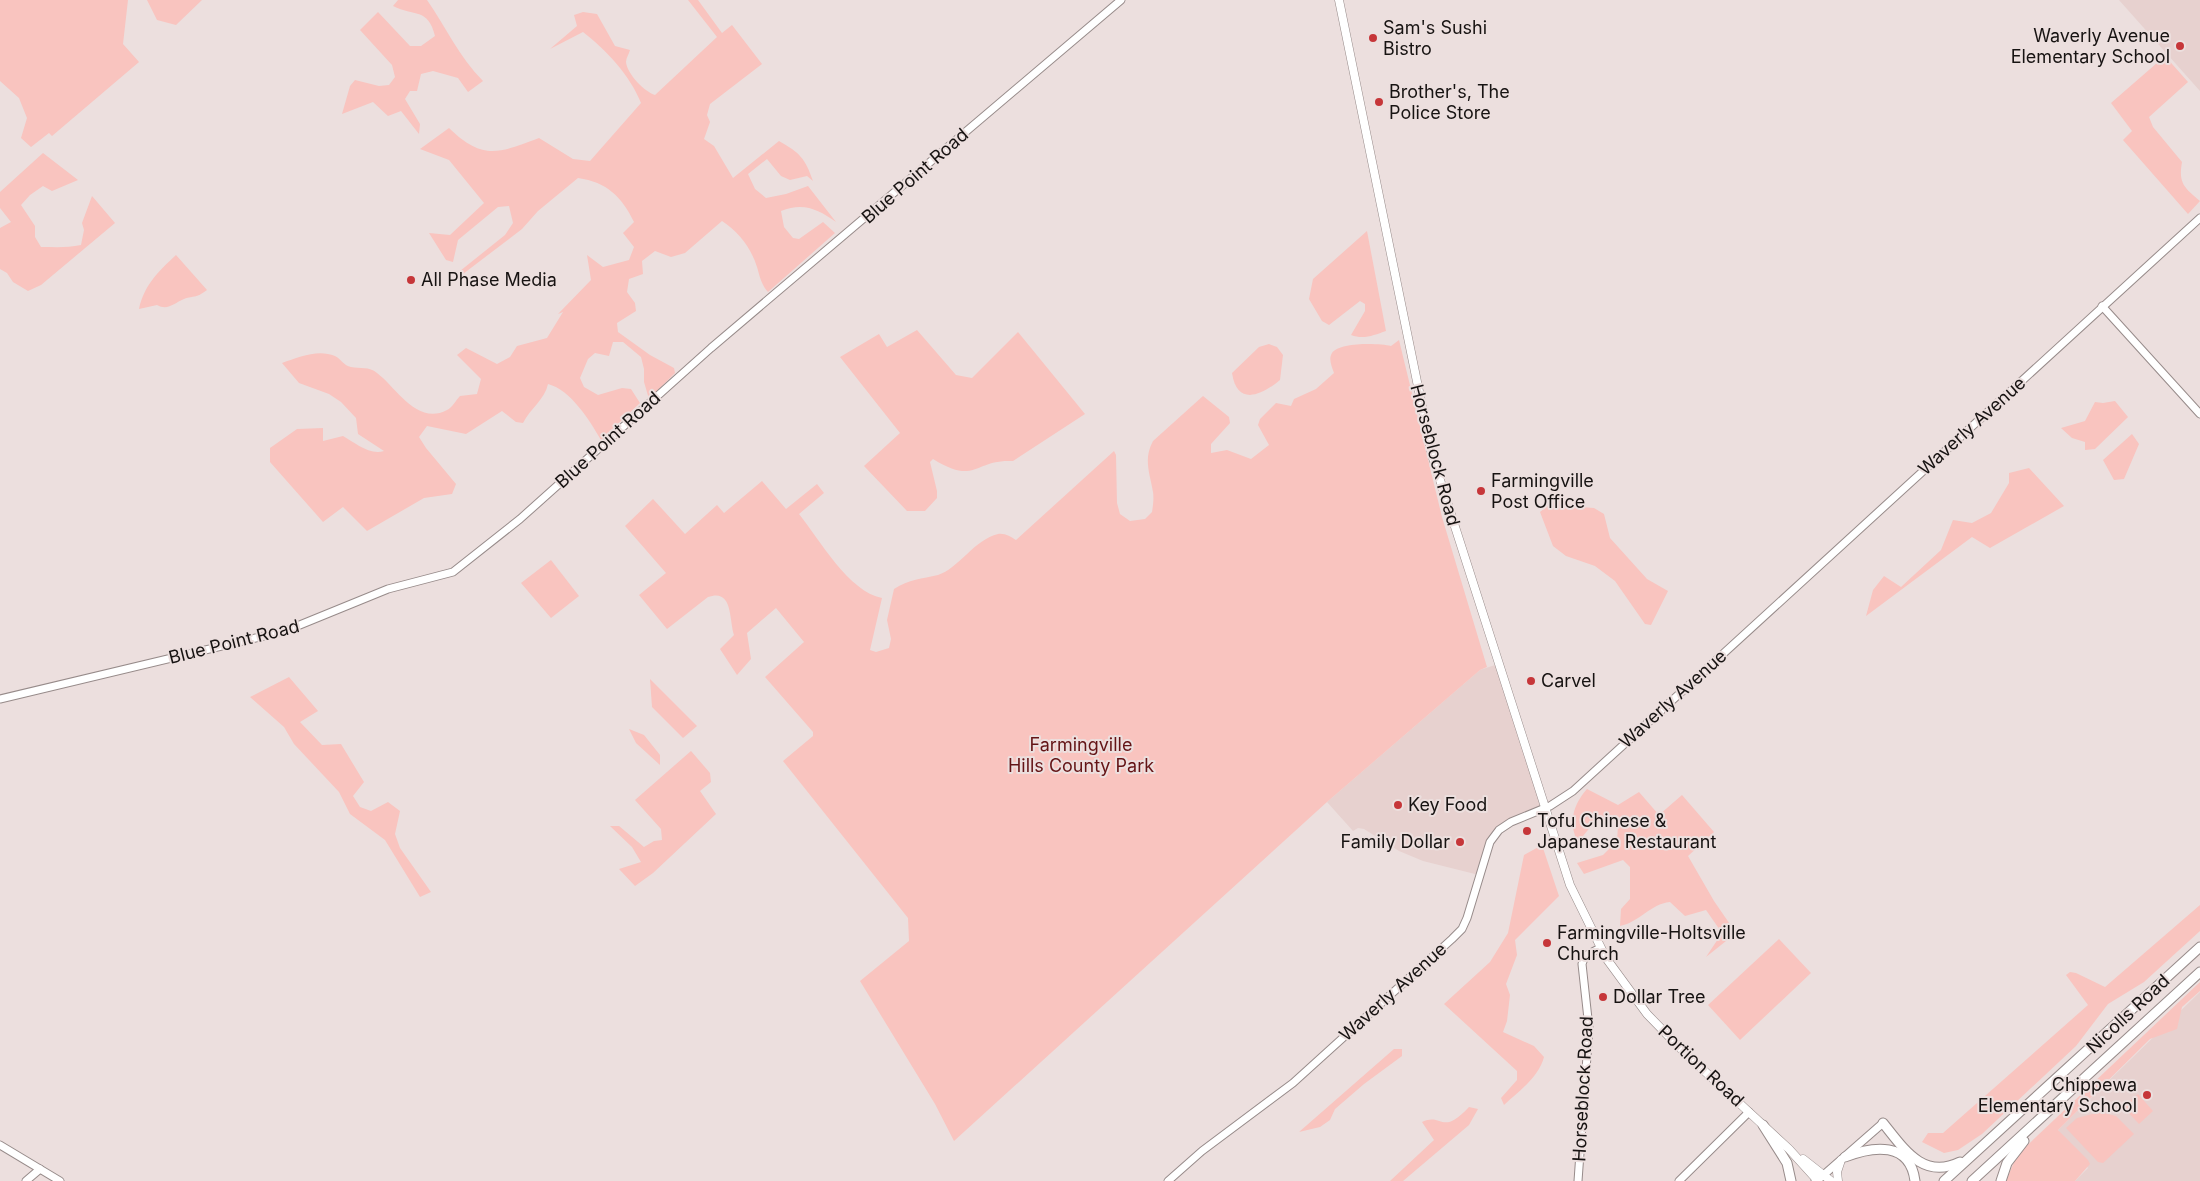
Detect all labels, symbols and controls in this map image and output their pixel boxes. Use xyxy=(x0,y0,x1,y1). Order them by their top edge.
place label: Sam's Sushi Bistro xyxy=(1383,17,1487,59)
place label: Waverly Avenue Elementary School xyxy=(2011,25,2170,67)
marker: Sam's Sushi Bistro xyxy=(1367,32,1379,44)
marker: Waverly Avenue Elementary School xyxy=(2174,40,2186,52)
place label: Brother's, The Police Store xyxy=(1389,81,1510,123)
marker: Brother's, The Police Store xyxy=(1373,96,1385,108)
street label: Blue Point Road xyxy=(857,124,972,227)
place label: All Phase Media xyxy=(421,269,557,290)
marker: All Phase Media xyxy=(405,274,417,286)
street label: Waverly Avenue xyxy=(1914,372,2030,479)
street label: Horseblock Road xyxy=(1406,382,1464,528)
street label: Blue Point Road xyxy=(551,387,664,492)
place label: Farmingville Post Office xyxy=(1491,470,1594,512)
marker: Farmingville Post Office xyxy=(1475,485,1487,497)
street label: Blue Point Road xyxy=(166,615,301,668)
street label: Waverly Avenue xyxy=(1615,645,1731,752)
place label: Carvel xyxy=(1541,670,1596,691)
marker: Carvel xyxy=(1525,675,1537,687)
park label: Farmingville Hills County Park xyxy=(1008,734,1154,776)
place label: Key Food xyxy=(1408,794,1487,815)
marker: Key Food xyxy=(1392,799,1404,811)
place label: Tofu Chinese & Japanese Restaurant xyxy=(1537,810,1716,852)
marker: Tofu Chinese & Japanese Restaurant xyxy=(1521,825,1533,837)
place label: Family Dollar xyxy=(1341,831,1450,852)
marker: Family Dollar xyxy=(1454,836,1466,848)
place label: Farmingville-Holtsville Church xyxy=(1557,922,1746,964)
marker: Farmingville-Holtsville Church xyxy=(1541,937,1553,949)
street label: Waverly Avenue xyxy=(1335,938,1451,1045)
street label: Nicolls Road xyxy=(2082,970,2173,1057)
place label: Dollar Tree xyxy=(1613,986,1706,1007)
marker: Dollar Tree xyxy=(1597,991,1609,1003)
street label: Horseblock Road xyxy=(1568,1016,1597,1162)
street label: Portion Road xyxy=(1654,1021,1749,1111)
place label: Chippewa Elementary School xyxy=(1978,1074,2137,1116)
marker: Chippewa Elementary School xyxy=(2141,1089,2153,1101)

